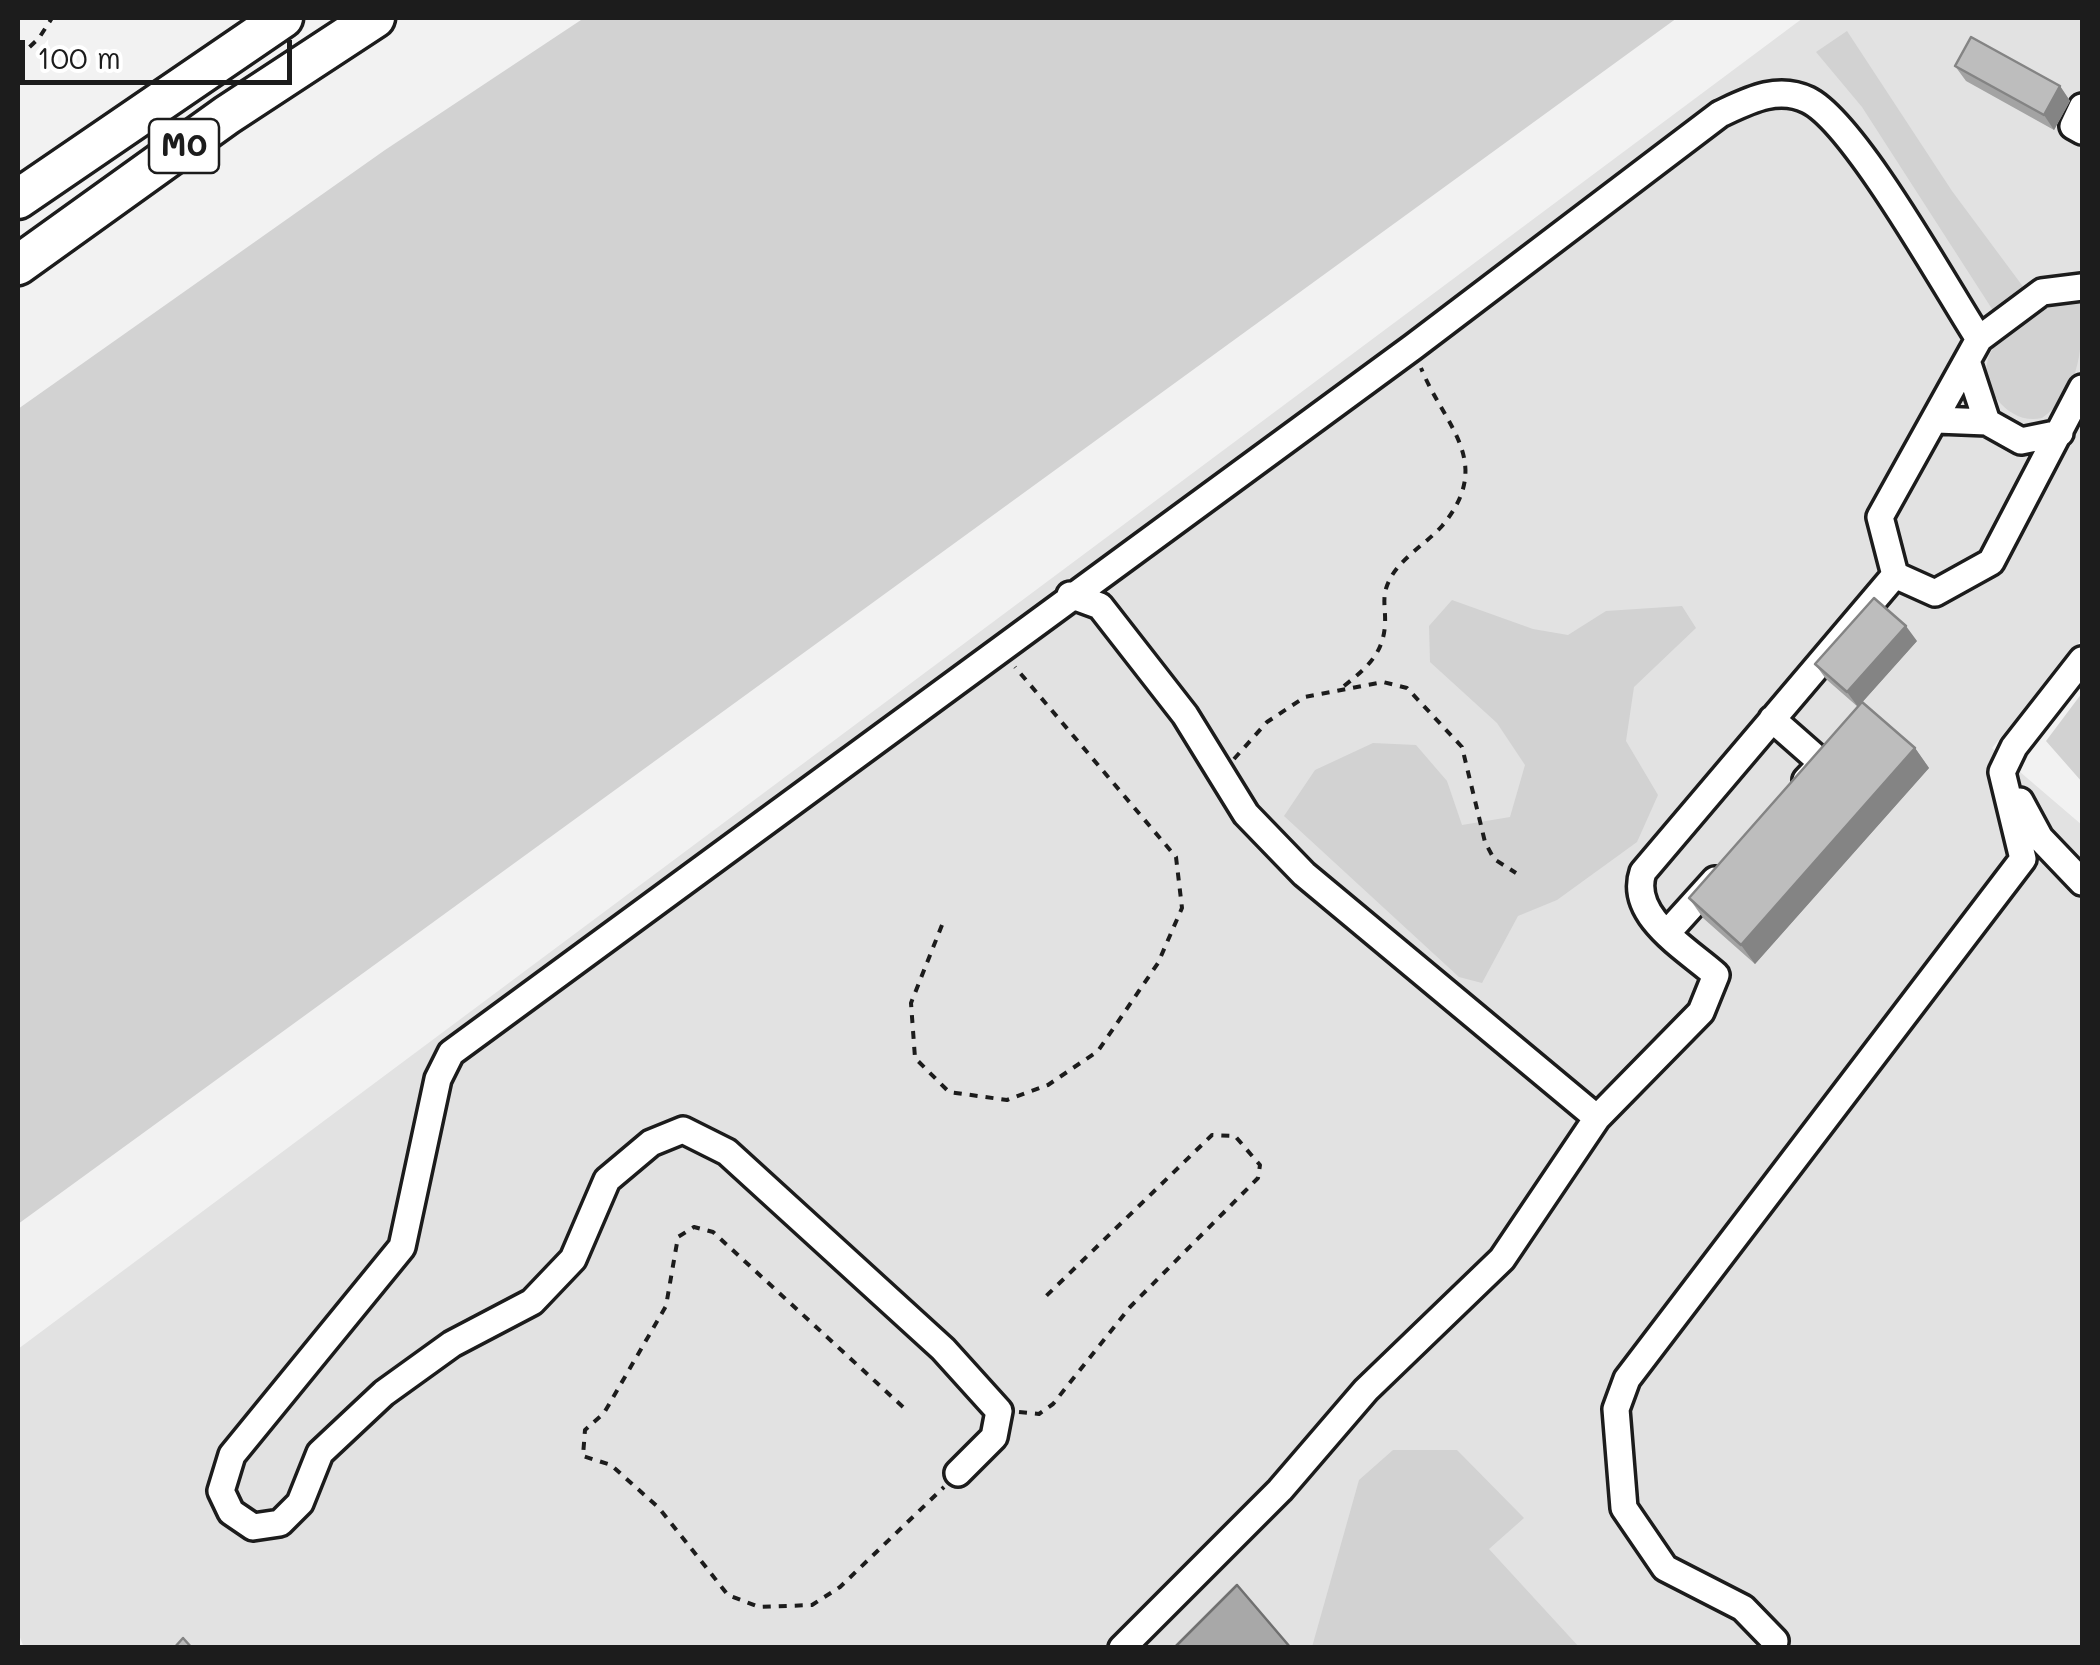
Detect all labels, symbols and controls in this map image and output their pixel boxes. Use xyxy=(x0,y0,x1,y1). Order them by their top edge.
scale bar xyxy=(25,20,298,82)
text: 100 m xyxy=(37,37,121,77)
road number: M0 xyxy=(149,119,219,173)

